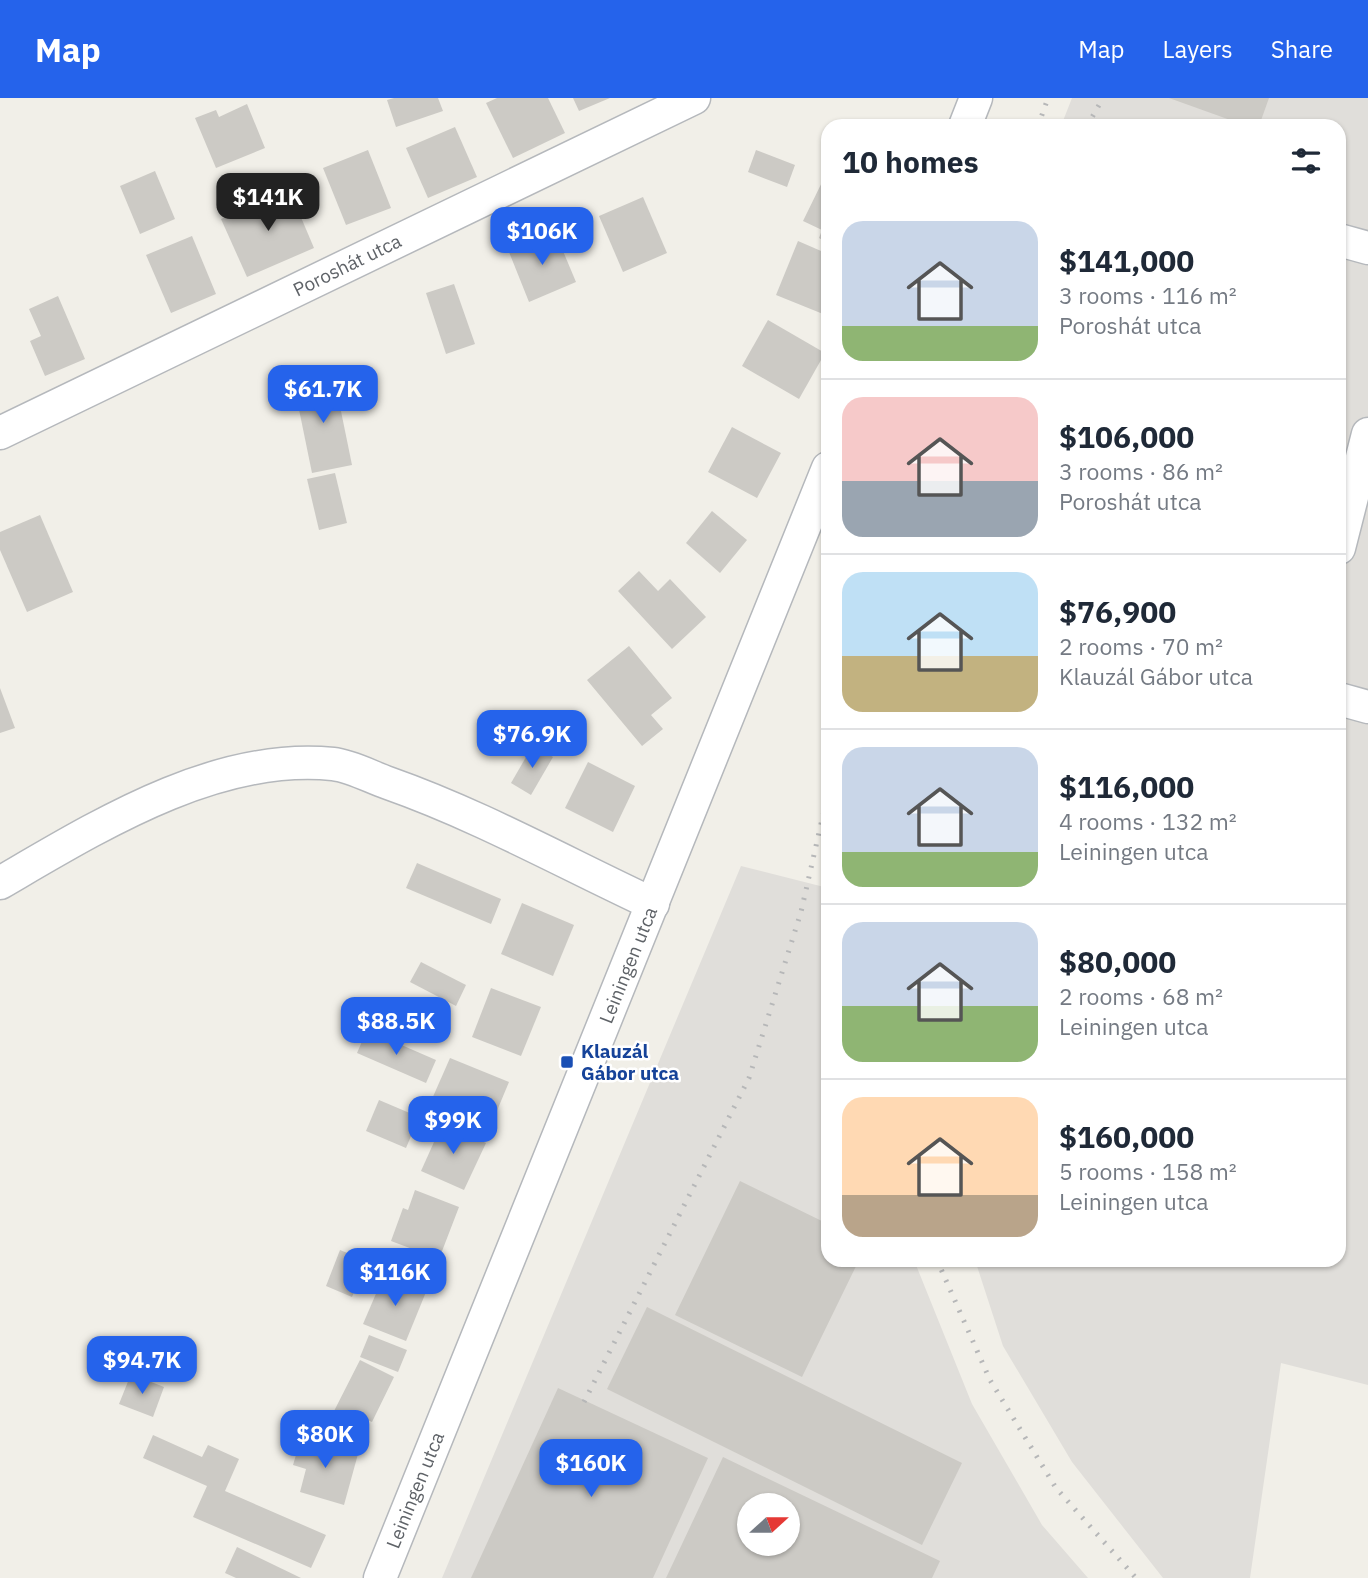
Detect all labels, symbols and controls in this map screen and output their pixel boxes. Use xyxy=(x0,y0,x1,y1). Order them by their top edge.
text: Map xyxy=(35,28,101,71)
text: Map xyxy=(1078,33,1125,65)
text: Layers xyxy=(1163,33,1233,65)
text: Share xyxy=(1271,33,1333,65)
text: 10 homes xyxy=(842,142,979,181)
icon: filters xyxy=(1287,142,1325,180)
pin: $141K xyxy=(219,174,317,233)
text: $141K xyxy=(232,181,304,211)
pin: $106K xyxy=(493,208,591,267)
text: $106K xyxy=(506,215,578,245)
street label: Poroshát utca xyxy=(289,228,405,302)
text: $141,000 xyxy=(1059,241,1194,280)
icon: home xyxy=(898,249,982,333)
text: 3 rooms · 116 m² xyxy=(1059,280,1237,310)
text: Poroshát utca xyxy=(1059,310,1202,340)
pin: $61.7K xyxy=(266,366,380,425)
text: $61.7K xyxy=(284,373,362,403)
text: $106,000 xyxy=(1059,417,1194,456)
icon: home xyxy=(898,425,982,509)
text: 3 rooms · 86 m² xyxy=(1059,456,1223,486)
text: Poroshát utca xyxy=(1059,486,1202,516)
text: $76,900 xyxy=(1059,592,1176,631)
icon: home xyxy=(898,600,982,684)
text: 2 rooms · 70 m² xyxy=(1059,631,1223,661)
text: Klauzál Gábor utca xyxy=(1059,661,1253,691)
pin: $76.9K xyxy=(475,710,589,770)
text: $76.9K xyxy=(493,718,571,748)
text: $116,000 xyxy=(1059,767,1194,806)
icon: home xyxy=(898,775,982,859)
text: 4 rooms · 132 m² xyxy=(1059,806,1237,836)
text: Leiningen utca xyxy=(1059,836,1209,866)
street label: Leiningen utca xyxy=(594,903,662,1027)
text: $80,000 xyxy=(1059,942,1176,981)
icon: home xyxy=(898,950,982,1034)
text: 2 rooms · 68 m² xyxy=(1059,981,1223,1011)
pin: $88.5K xyxy=(339,998,453,1057)
text: $88.5K xyxy=(357,1005,435,1035)
text: Leiningen utca xyxy=(1059,1011,1209,1041)
place label: Klauzál Gábor utca xyxy=(581,1039,679,1085)
marker: Klauzál Gábor utca xyxy=(559,1054,575,1070)
pin: $99K xyxy=(412,1096,494,1156)
text: $99K xyxy=(424,1104,482,1134)
text: $160,000 xyxy=(1059,1117,1194,1156)
icon: home xyxy=(898,1125,982,1209)
text: 5 rooms · 158 m² xyxy=(1059,1156,1237,1186)
text: Leiningen utca xyxy=(1059,1186,1209,1216)
pin: $116K xyxy=(346,1248,444,1308)
text: $116K xyxy=(359,1256,431,1286)
pin: $94.7K xyxy=(85,1336,199,1396)
text: $94.7K xyxy=(103,1344,181,1374)
pin: $80K xyxy=(284,1410,366,1470)
text: $80K xyxy=(296,1418,354,1448)
street label: Leiningen utca xyxy=(381,1428,449,1552)
pin: $160K xyxy=(542,1440,640,1499)
text: $160K xyxy=(555,1447,627,1477)
north arrow xyxy=(737,1493,800,1556)
map controls xyxy=(737,1493,800,1556)

